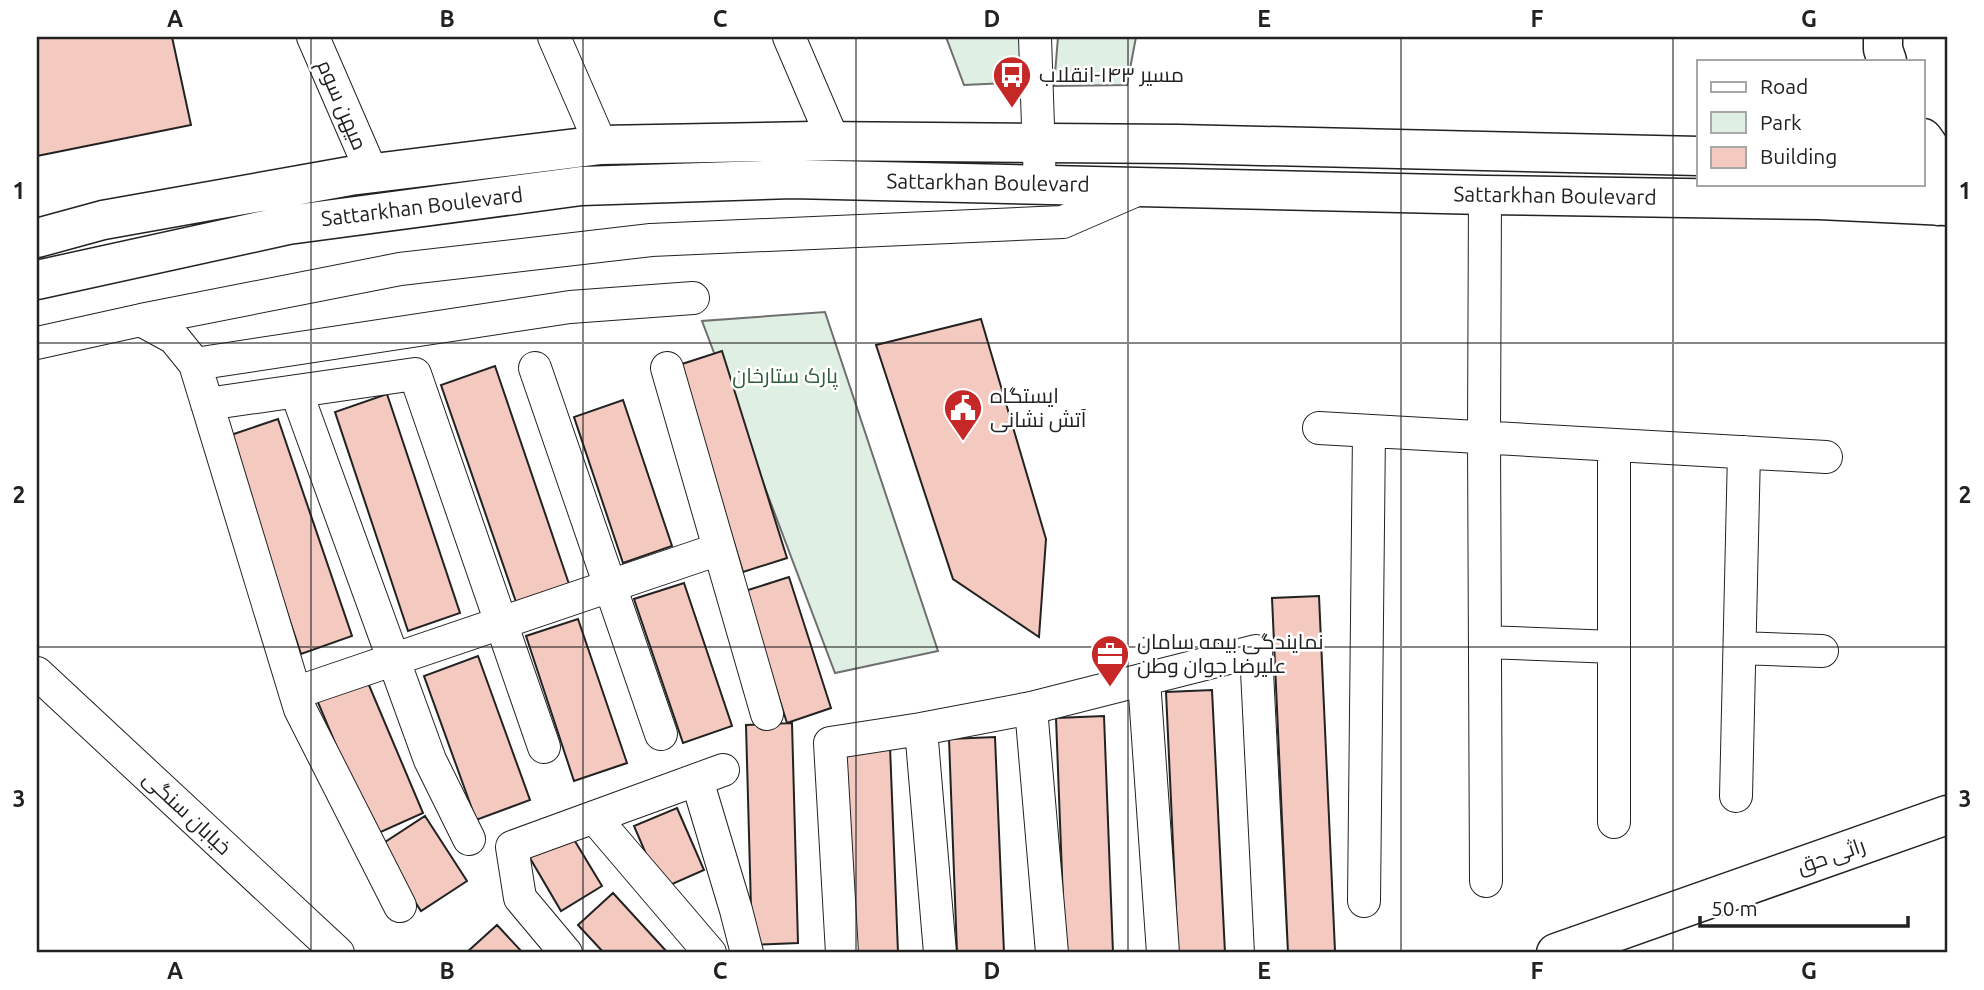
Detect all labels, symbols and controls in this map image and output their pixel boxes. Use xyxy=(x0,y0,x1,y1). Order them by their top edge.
text: A xyxy=(167,6,183,31)
text: B xyxy=(439,6,455,31)
text: C xyxy=(713,6,728,31)
text: D xyxy=(984,6,1000,31)
text: E xyxy=(1257,6,1271,31)
text: F xyxy=(1531,6,1544,31)
text: G xyxy=(1801,6,1817,31)
bus stop icon: مسیر ۱۴۳-انقلاب xyxy=(991,54,1033,109)
street label: میهن سوم xyxy=(310,56,373,154)
legend xyxy=(1697,60,1924,186)
place label: مسیر ۱۴۳-انقلاب xyxy=(1039,62,1184,87)
text: Road xyxy=(1760,74,1808,98)
text: Park xyxy=(1760,110,1802,134)
text: Building xyxy=(1760,144,1837,168)
street label: Sattarkhan Boulevard xyxy=(886,168,1090,196)
text: 1 xyxy=(13,178,25,203)
text: 1 xyxy=(1959,178,1971,203)
street label: Sattarkhan Boulevard xyxy=(1453,181,1657,209)
street label: Sattarkhan Boulevard xyxy=(320,182,524,230)
park label: پارک ستارخان xyxy=(732,363,838,390)
place label: ایستگاه آتش نشانی xyxy=(990,383,1087,433)
public building icon: ایستگاه آتش نشانی xyxy=(942,387,984,442)
text: 2 xyxy=(13,482,25,507)
text: 2 xyxy=(1959,482,1971,507)
place label: نمایندگی بیمه سامان علیرضا جوان وطن xyxy=(1137,629,1324,679)
office icon: نمایندگی بیمه سامان علیرضا جوان وطن xyxy=(1089,633,1131,688)
street label: خیابان سنگی xyxy=(137,765,237,861)
text: 3 xyxy=(13,786,25,811)
text: 3 xyxy=(1959,786,1971,811)
street label: راثی حق xyxy=(1793,832,1869,880)
scale bar xyxy=(1700,885,1909,929)
text: 50 m xyxy=(1711,896,1758,920)
text: A xyxy=(167,958,183,983)
text: B xyxy=(439,958,455,983)
text: C xyxy=(713,958,728,983)
text: D xyxy=(984,958,1000,983)
text: E xyxy=(1257,958,1271,983)
text: F xyxy=(1531,958,1544,983)
text: G xyxy=(1801,958,1817,983)

